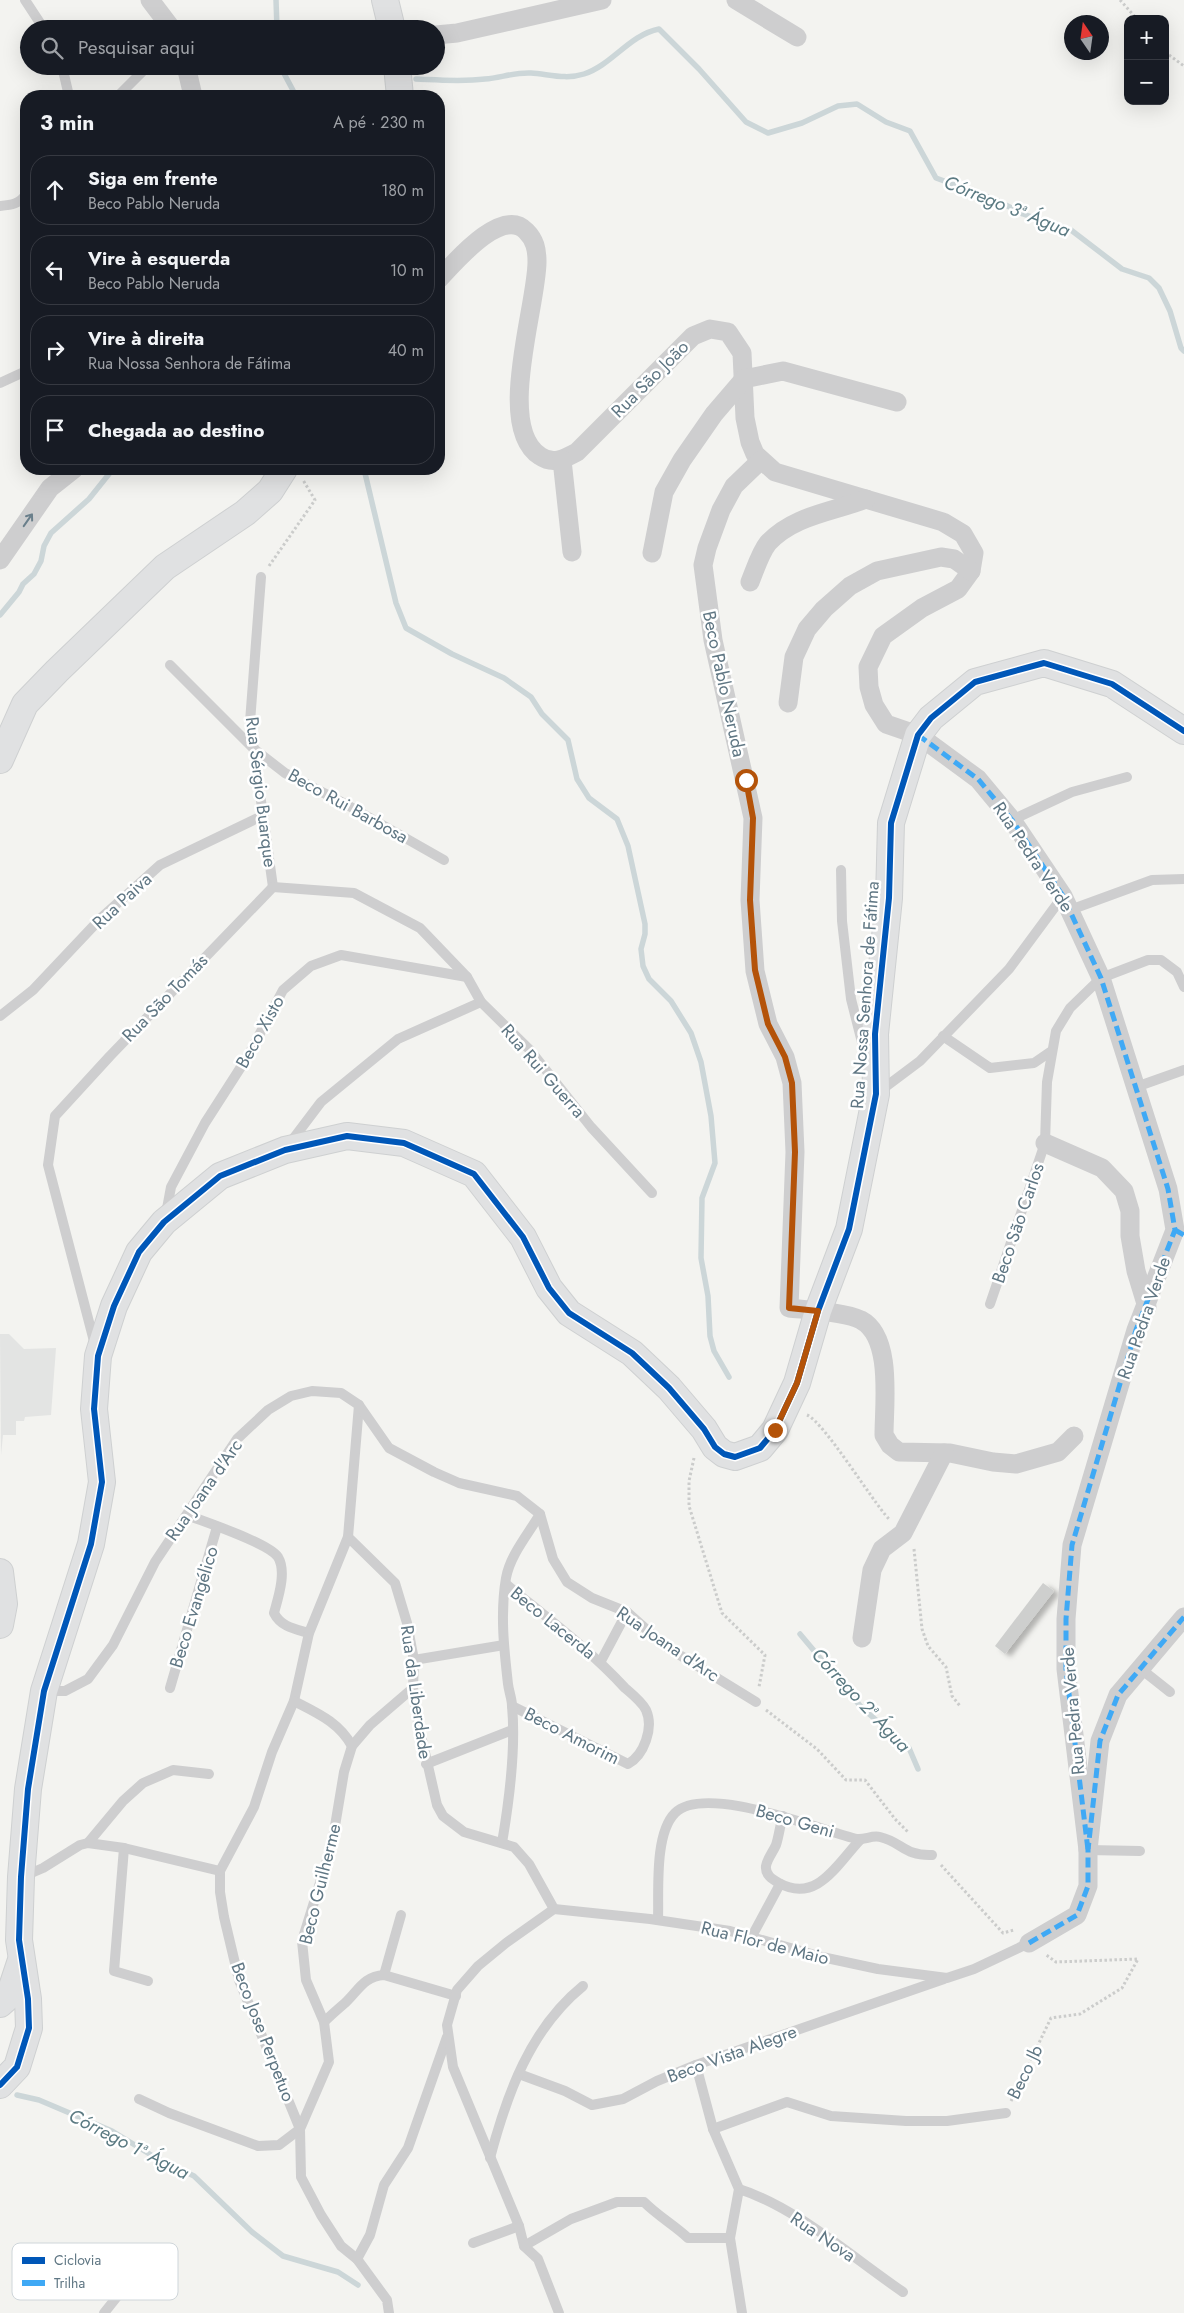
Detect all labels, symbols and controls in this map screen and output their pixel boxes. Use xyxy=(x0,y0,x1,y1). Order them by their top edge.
north arrow xyxy=(1064,15,1109,60)
map controls xyxy=(1124,15,1169,105)
button: + xyxy=(1124,15,1169,60)
search box xyxy=(20,20,445,75)
icon: search xyxy=(38,34,66,62)
text: Pesquisar aqui xyxy=(78,34,195,61)
button: − xyxy=(1124,60,1169,105)
text: 3 min xyxy=(40,108,94,138)
text: A pé · 230 m xyxy=(333,111,425,134)
text: Siga em frente xyxy=(88,165,218,192)
water label: Córrego 3ª Água xyxy=(940,168,1075,244)
icon: ahead xyxy=(41,176,69,204)
text: 180 m xyxy=(381,179,424,202)
text: Beco Pablo Neruda xyxy=(88,192,220,215)
text: Vire à esquerda xyxy=(88,245,230,272)
icon: left xyxy=(41,256,69,284)
text: 10 m xyxy=(390,259,424,282)
text: Beco Pablo Neruda xyxy=(88,272,220,295)
text: Vire à direita xyxy=(88,325,204,352)
street label: Rua São João xyxy=(605,334,695,424)
icon: right xyxy=(41,336,69,364)
text: 40 m xyxy=(388,339,424,362)
text: Rua Nossa Senhora de Fátima xyxy=(88,352,291,375)
icon: arrive xyxy=(41,416,69,444)
text: Chegada ao destino xyxy=(88,417,264,444)
one-way arrow xyxy=(23,514,33,528)
street label: Beco Pablo Neruda xyxy=(696,609,752,759)
street label: Rua Sérgio Buarque xyxy=(239,715,283,869)
street label: Beco Rui Barbosa xyxy=(283,762,413,850)
route start xyxy=(735,769,758,792)
street label: Rua Pedra Verde xyxy=(986,797,1080,917)
street label: Rua Paiva xyxy=(87,867,157,935)
street label: Rua Nossa Senhora de Fátima xyxy=(844,880,886,1110)
street label: Rua São Tomás xyxy=(116,948,214,1048)
street label: Beco Xisto xyxy=(229,991,291,1073)
street label: Rua Rui Guerra xyxy=(495,1018,591,1124)
street label: Beco São Carlos xyxy=(985,1160,1051,1286)
street label: Rua Pedra Verde xyxy=(1111,1253,1177,1383)
route end xyxy=(764,1419,787,1442)
street label: Rua Joana d'Arc xyxy=(159,1434,249,1546)
street label: Beco Evangélico xyxy=(163,1543,225,1671)
street label: Beco Lacerda xyxy=(505,1581,601,1665)
street label: Rua Joana d'Arc xyxy=(611,1600,725,1688)
street label: Rua da Liberdade xyxy=(394,1623,438,1761)
water label: Córrego 2ª Água xyxy=(805,1642,917,1759)
street label: Rua Pedra Verde xyxy=(1054,1646,1092,1776)
street label: Beco Amorim xyxy=(520,1701,624,1771)
street label: Beco Geni xyxy=(753,1797,837,1845)
street label: Beco Guilherme xyxy=(292,1821,348,1947)
street label: Rua Flor de Maio xyxy=(698,1915,832,1971)
street label: Beco Jose Perpetuo xyxy=(225,1959,302,2105)
street label: Beco Vista Alegre xyxy=(664,2019,800,2089)
street label: Beco Jb xyxy=(1001,2040,1049,2104)
water label: Córrego 1ª Água xyxy=(64,2102,194,2186)
street label: Rua Nova xyxy=(785,2206,861,2268)
legend xyxy=(12,2243,178,2300)
text: Ciclovia xyxy=(54,2250,101,2270)
text: Trilha xyxy=(54,2273,85,2293)

